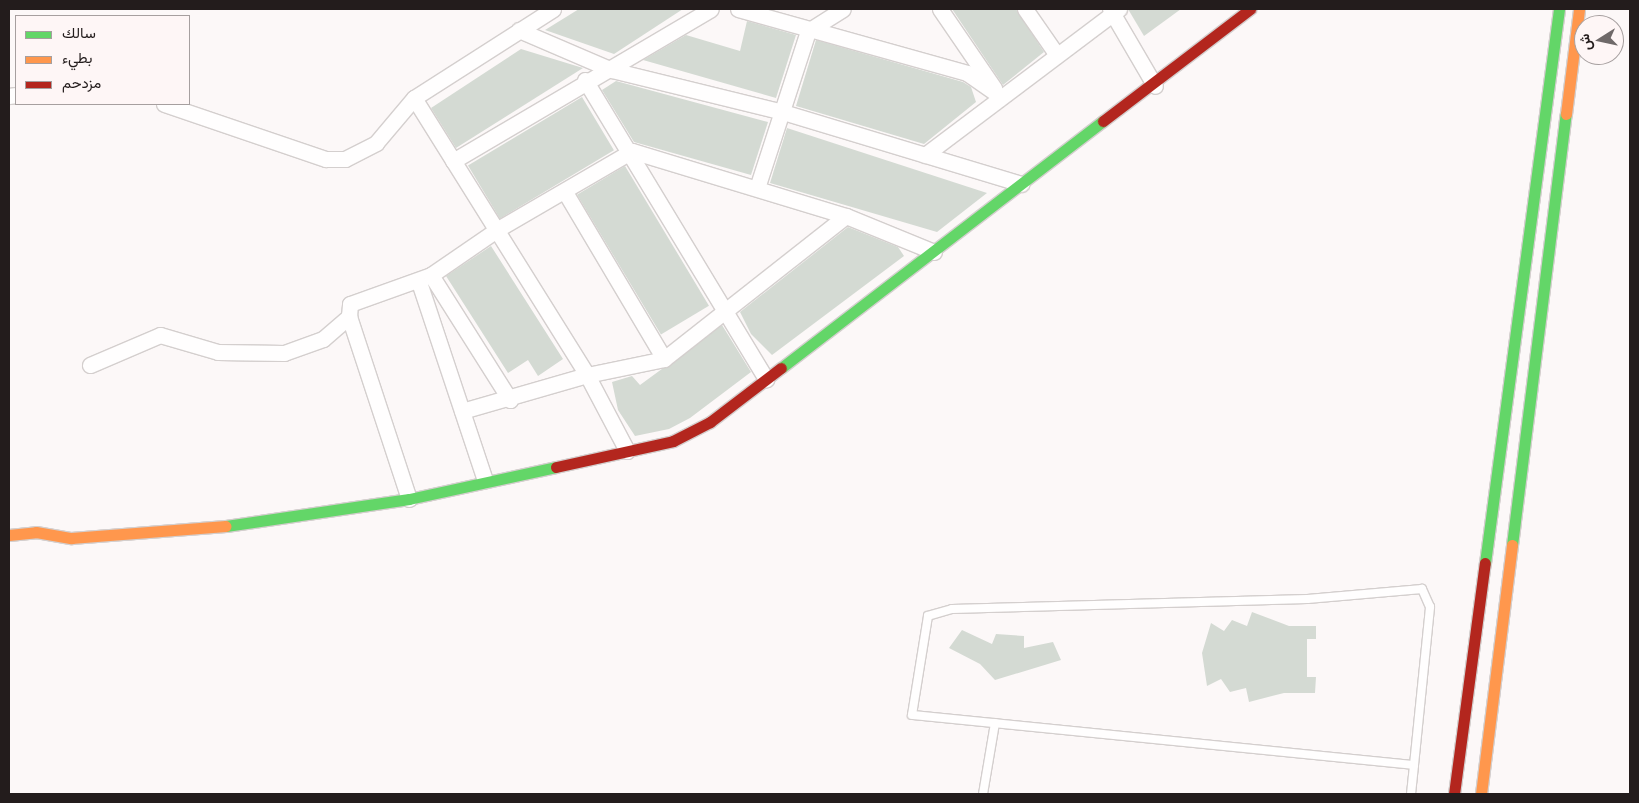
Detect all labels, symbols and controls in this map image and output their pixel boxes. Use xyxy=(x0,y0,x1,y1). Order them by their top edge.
legend xyxy=(15,15,190,105)
north arrow xyxy=(1574,15,1624,65)
text: سالك xyxy=(62,23,96,42)
text: ش xyxy=(1575,33,1596,52)
text: بطيء xyxy=(62,48,92,67)
text: مزدحم xyxy=(62,73,101,92)

